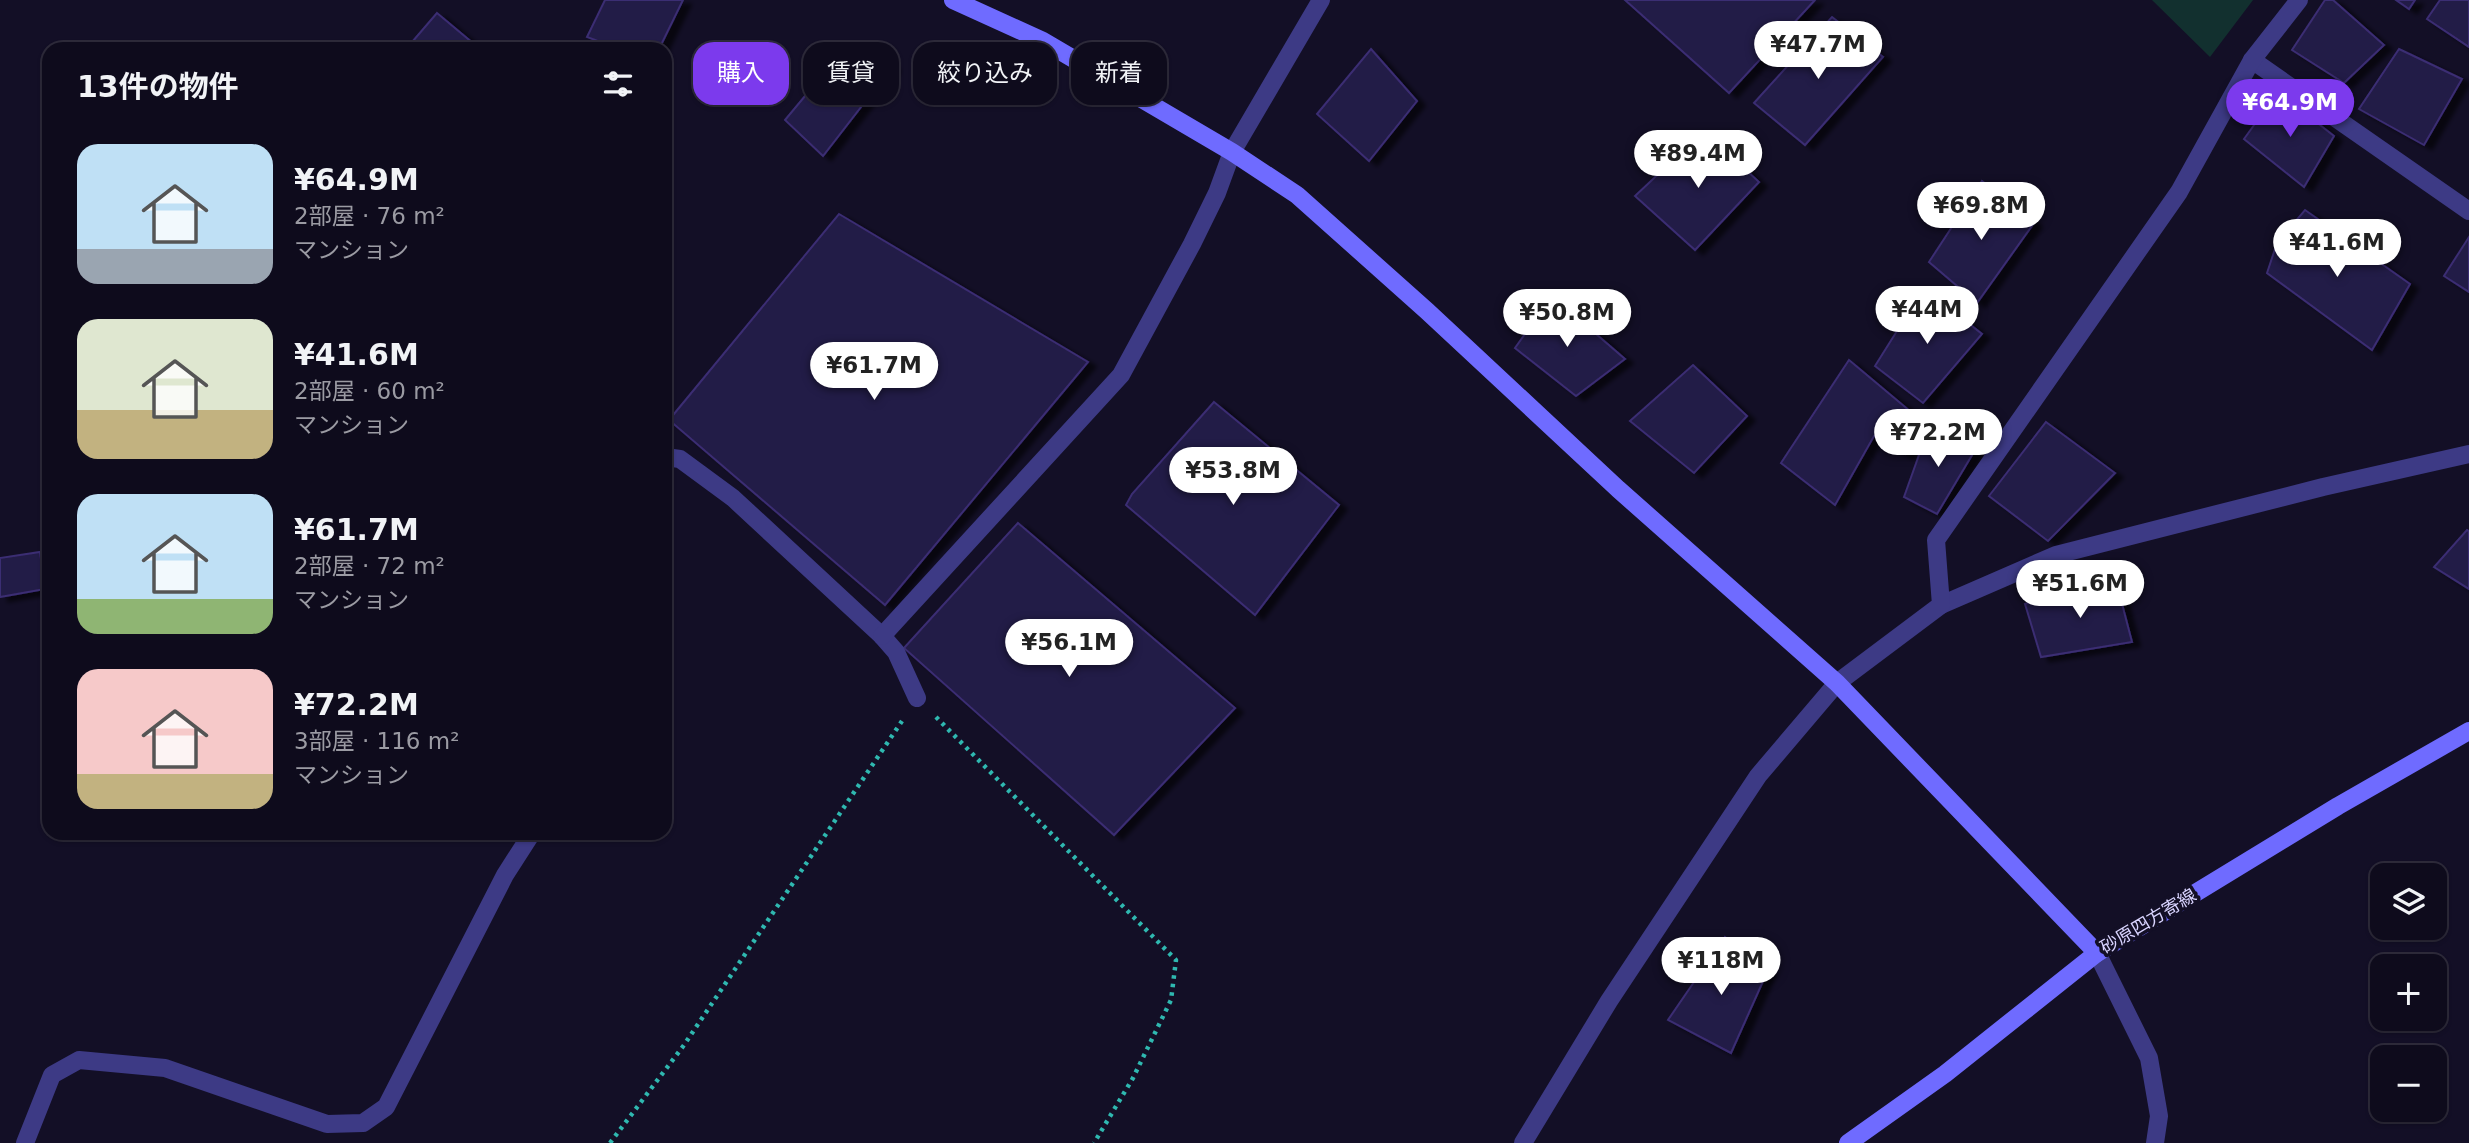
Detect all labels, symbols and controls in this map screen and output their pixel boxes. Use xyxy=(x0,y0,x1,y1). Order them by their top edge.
pin: ¥47.7M xyxy=(1761,22,1875,81)
text: ¥47.7M xyxy=(1770,31,1866,57)
chip: 購入 xyxy=(693,42,789,105)
chip: 賃貸 xyxy=(803,42,899,105)
chip: 絞り込み xyxy=(913,42,1057,105)
chip: 新着 xyxy=(1071,42,1167,105)
icon: filters xyxy=(599,65,637,103)
text: 13件の物件 xyxy=(77,69,239,104)
pin: ¥64.9M xyxy=(2233,80,2347,139)
text: ¥64.9M xyxy=(2242,89,2338,115)
pin: ¥89.4M xyxy=(1641,130,1755,190)
text: ¥89.4M xyxy=(1650,140,1746,166)
text: ¥64.9M xyxy=(294,162,419,197)
icon: home xyxy=(133,172,217,256)
pin: ¥69.8M xyxy=(1924,182,2038,242)
text: ¥69.8M xyxy=(1933,192,2029,218)
text: 2部屋 · 76 m² xyxy=(294,203,445,229)
pin: ¥41.6M xyxy=(2280,219,2394,279)
text: ¥41.6M xyxy=(2289,229,2385,255)
text: マンション xyxy=(294,237,409,263)
pin: ¥44M xyxy=(1886,286,1968,346)
pin: ¥50.8M xyxy=(1510,290,1624,349)
text: ¥44M xyxy=(1892,296,1962,322)
text: ¥50.8M xyxy=(1519,299,1615,325)
text: ¥41.6M xyxy=(294,337,419,372)
pin: ¥61.7M xyxy=(817,342,931,402)
icon: home xyxy=(133,347,217,431)
text: ¥61.7M xyxy=(826,352,922,378)
text: 2部屋 · 60 m² xyxy=(294,378,445,404)
pin: ¥72.2M xyxy=(1881,410,1995,469)
text: マンション xyxy=(294,412,409,438)
text: ¥72.2M xyxy=(1890,419,1986,445)
pin: ¥53.8M xyxy=(1176,448,1290,507)
text: ¥53.8M xyxy=(1185,457,1281,483)
text: ¥61.7M xyxy=(294,512,419,547)
icon: home xyxy=(133,522,217,606)
text: 2部屋 · 72 m² xyxy=(294,553,445,579)
pin: ¥51.6M xyxy=(2023,560,2137,620)
text: ¥51.6M xyxy=(2032,570,2128,596)
text: マンション xyxy=(294,587,409,613)
pin: ¥56.1M xyxy=(1012,620,1126,679)
text: ¥56.1M xyxy=(1021,629,1117,655)
text: ¥72.2M xyxy=(294,687,419,722)
icon: home xyxy=(133,697,217,781)
text: 3部屋 · 116 m² xyxy=(294,728,459,754)
text: マンション xyxy=(294,762,409,788)
map controls xyxy=(2370,863,2447,1122)
button: layers xyxy=(2370,863,2447,940)
street label: 砂原四方寄線 xyxy=(2096,884,2200,958)
pin: ¥118M xyxy=(1672,937,1770,997)
text: ¥118M xyxy=(1678,947,1764,973)
button: + xyxy=(2370,954,2447,1031)
button: − xyxy=(2370,1045,2447,1122)

